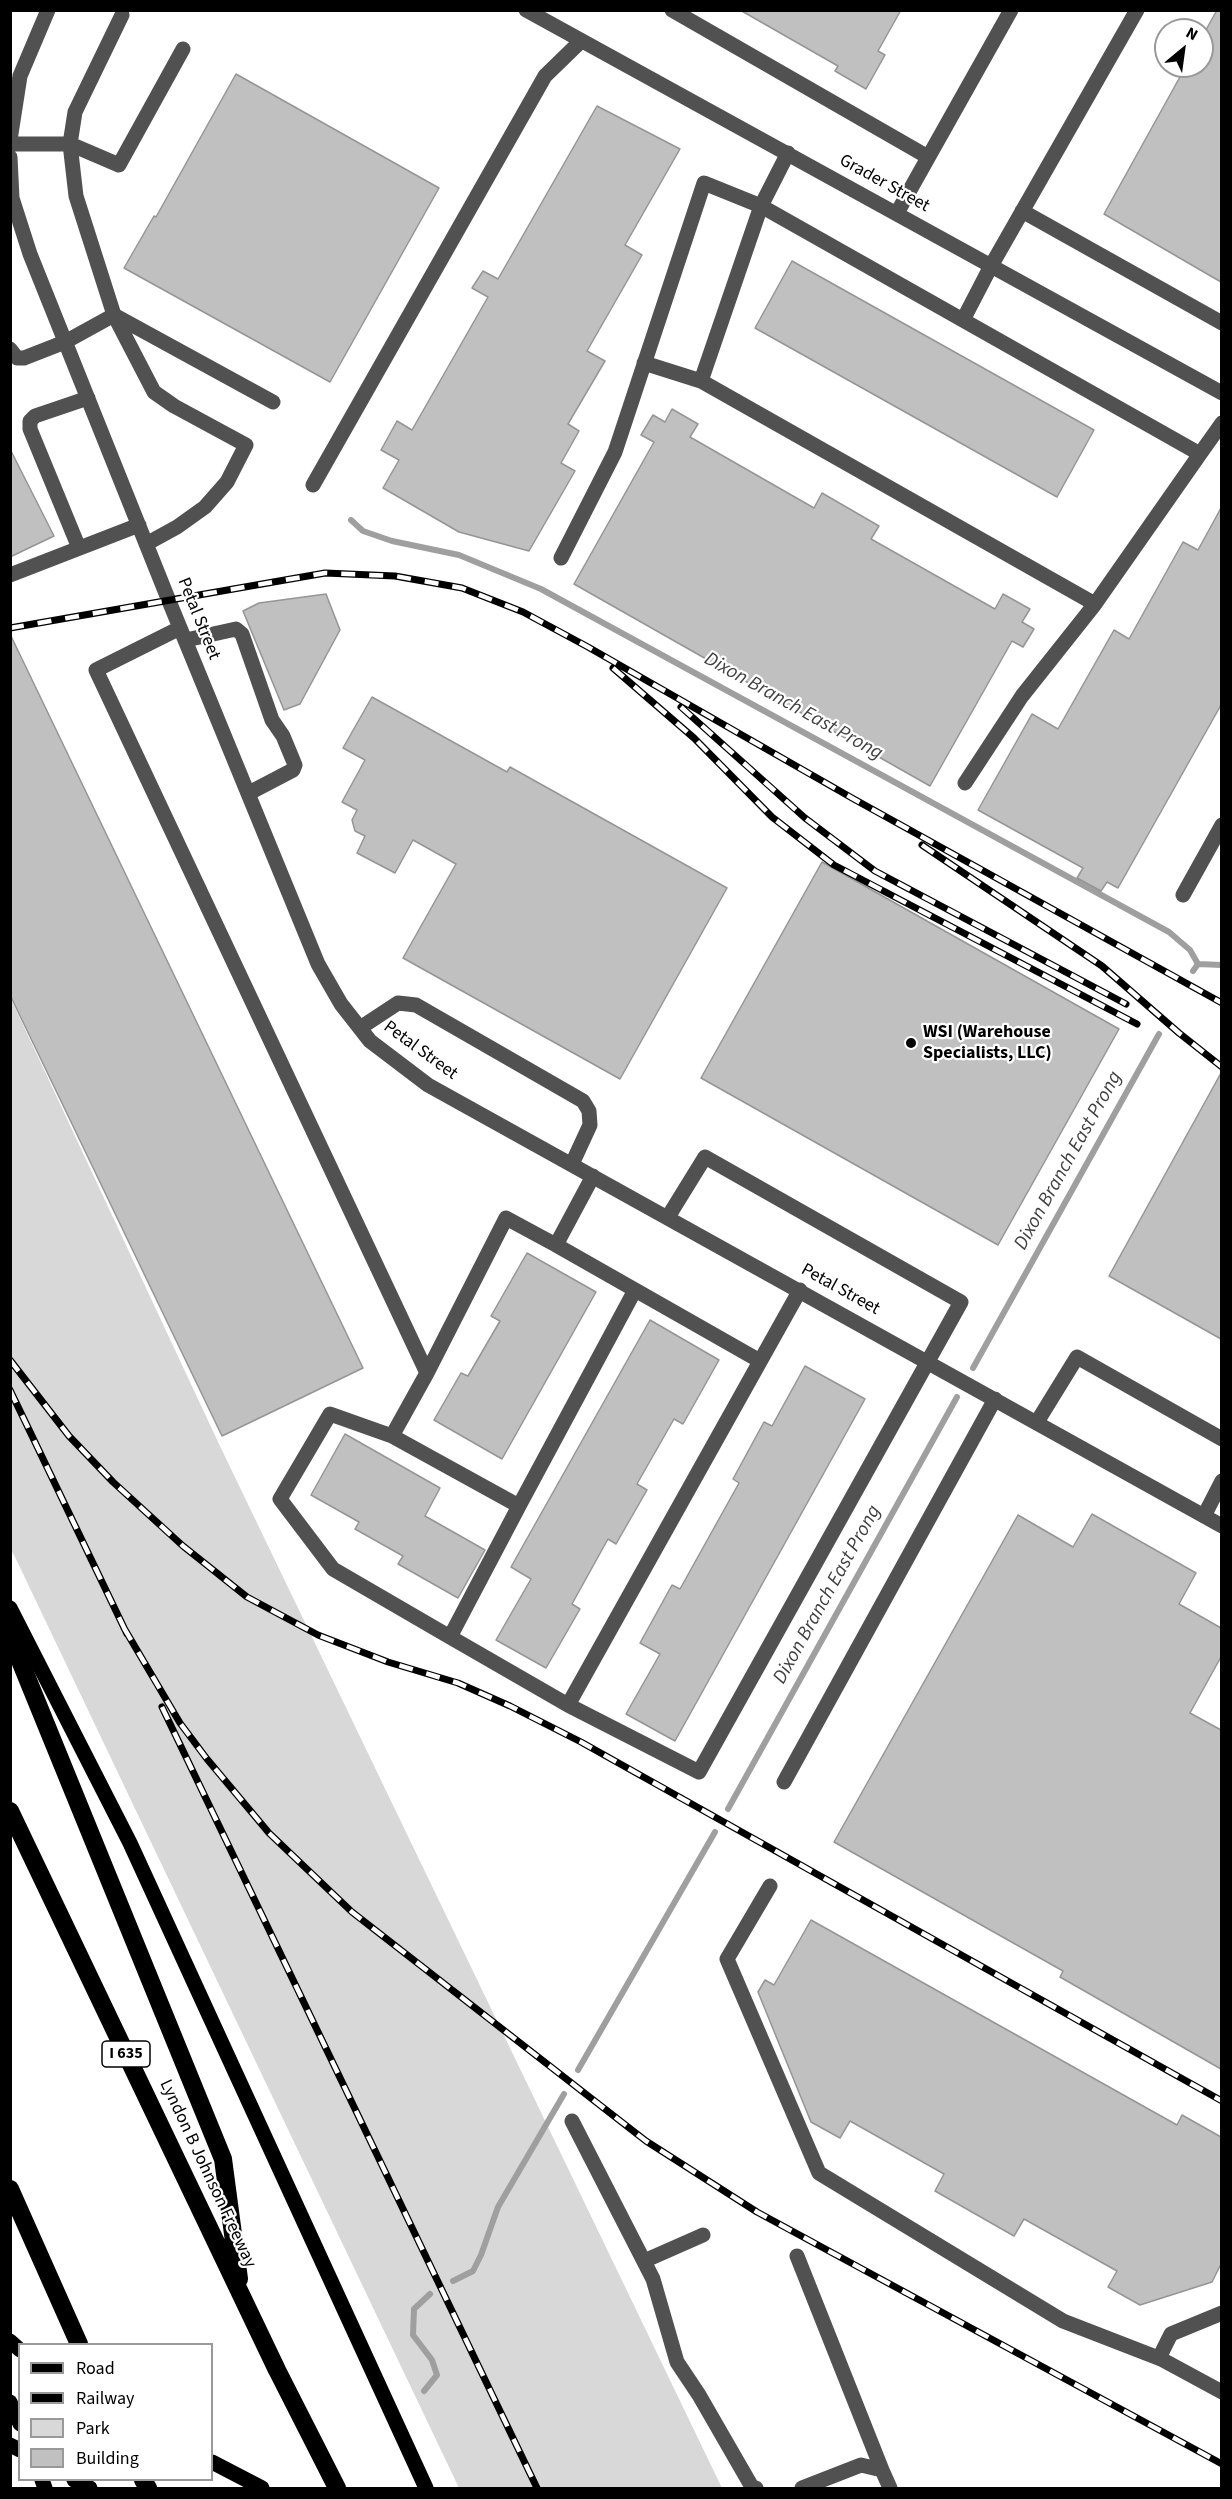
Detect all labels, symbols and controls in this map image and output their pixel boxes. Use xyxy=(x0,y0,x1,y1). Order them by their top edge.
north arrow xyxy=(1154,18,1214,78)
text: N xyxy=(1182,22,1202,46)
street label: Grader Street xyxy=(835,150,933,218)
street label: Petal Street xyxy=(172,575,224,663)
water label: Dixon Branch East Prong xyxy=(700,648,886,766)
street label: Petal Street xyxy=(379,1017,461,1085)
place label: WSI (Warehouse Specialists, LLC) xyxy=(923,1022,1052,1064)
marker: WSI (Warehouse Specialists, LLC) xyxy=(904,1036,918,1050)
water label: Dixon Branch East Prong xyxy=(1010,1068,1128,1254)
street label: Petal Street xyxy=(797,1260,883,1320)
water label: Dixon Branch East Prong xyxy=(769,1502,887,1688)
road number: I 635 xyxy=(102,2041,150,2067)
street label: Lyndon B Johnson Freeway xyxy=(154,2076,260,2272)
legend xyxy=(18,2343,213,2481)
text: Road xyxy=(76,2356,115,2381)
text: Railway xyxy=(76,2386,135,2411)
text: Park xyxy=(76,2416,110,2441)
text: Building xyxy=(76,2446,139,2471)

